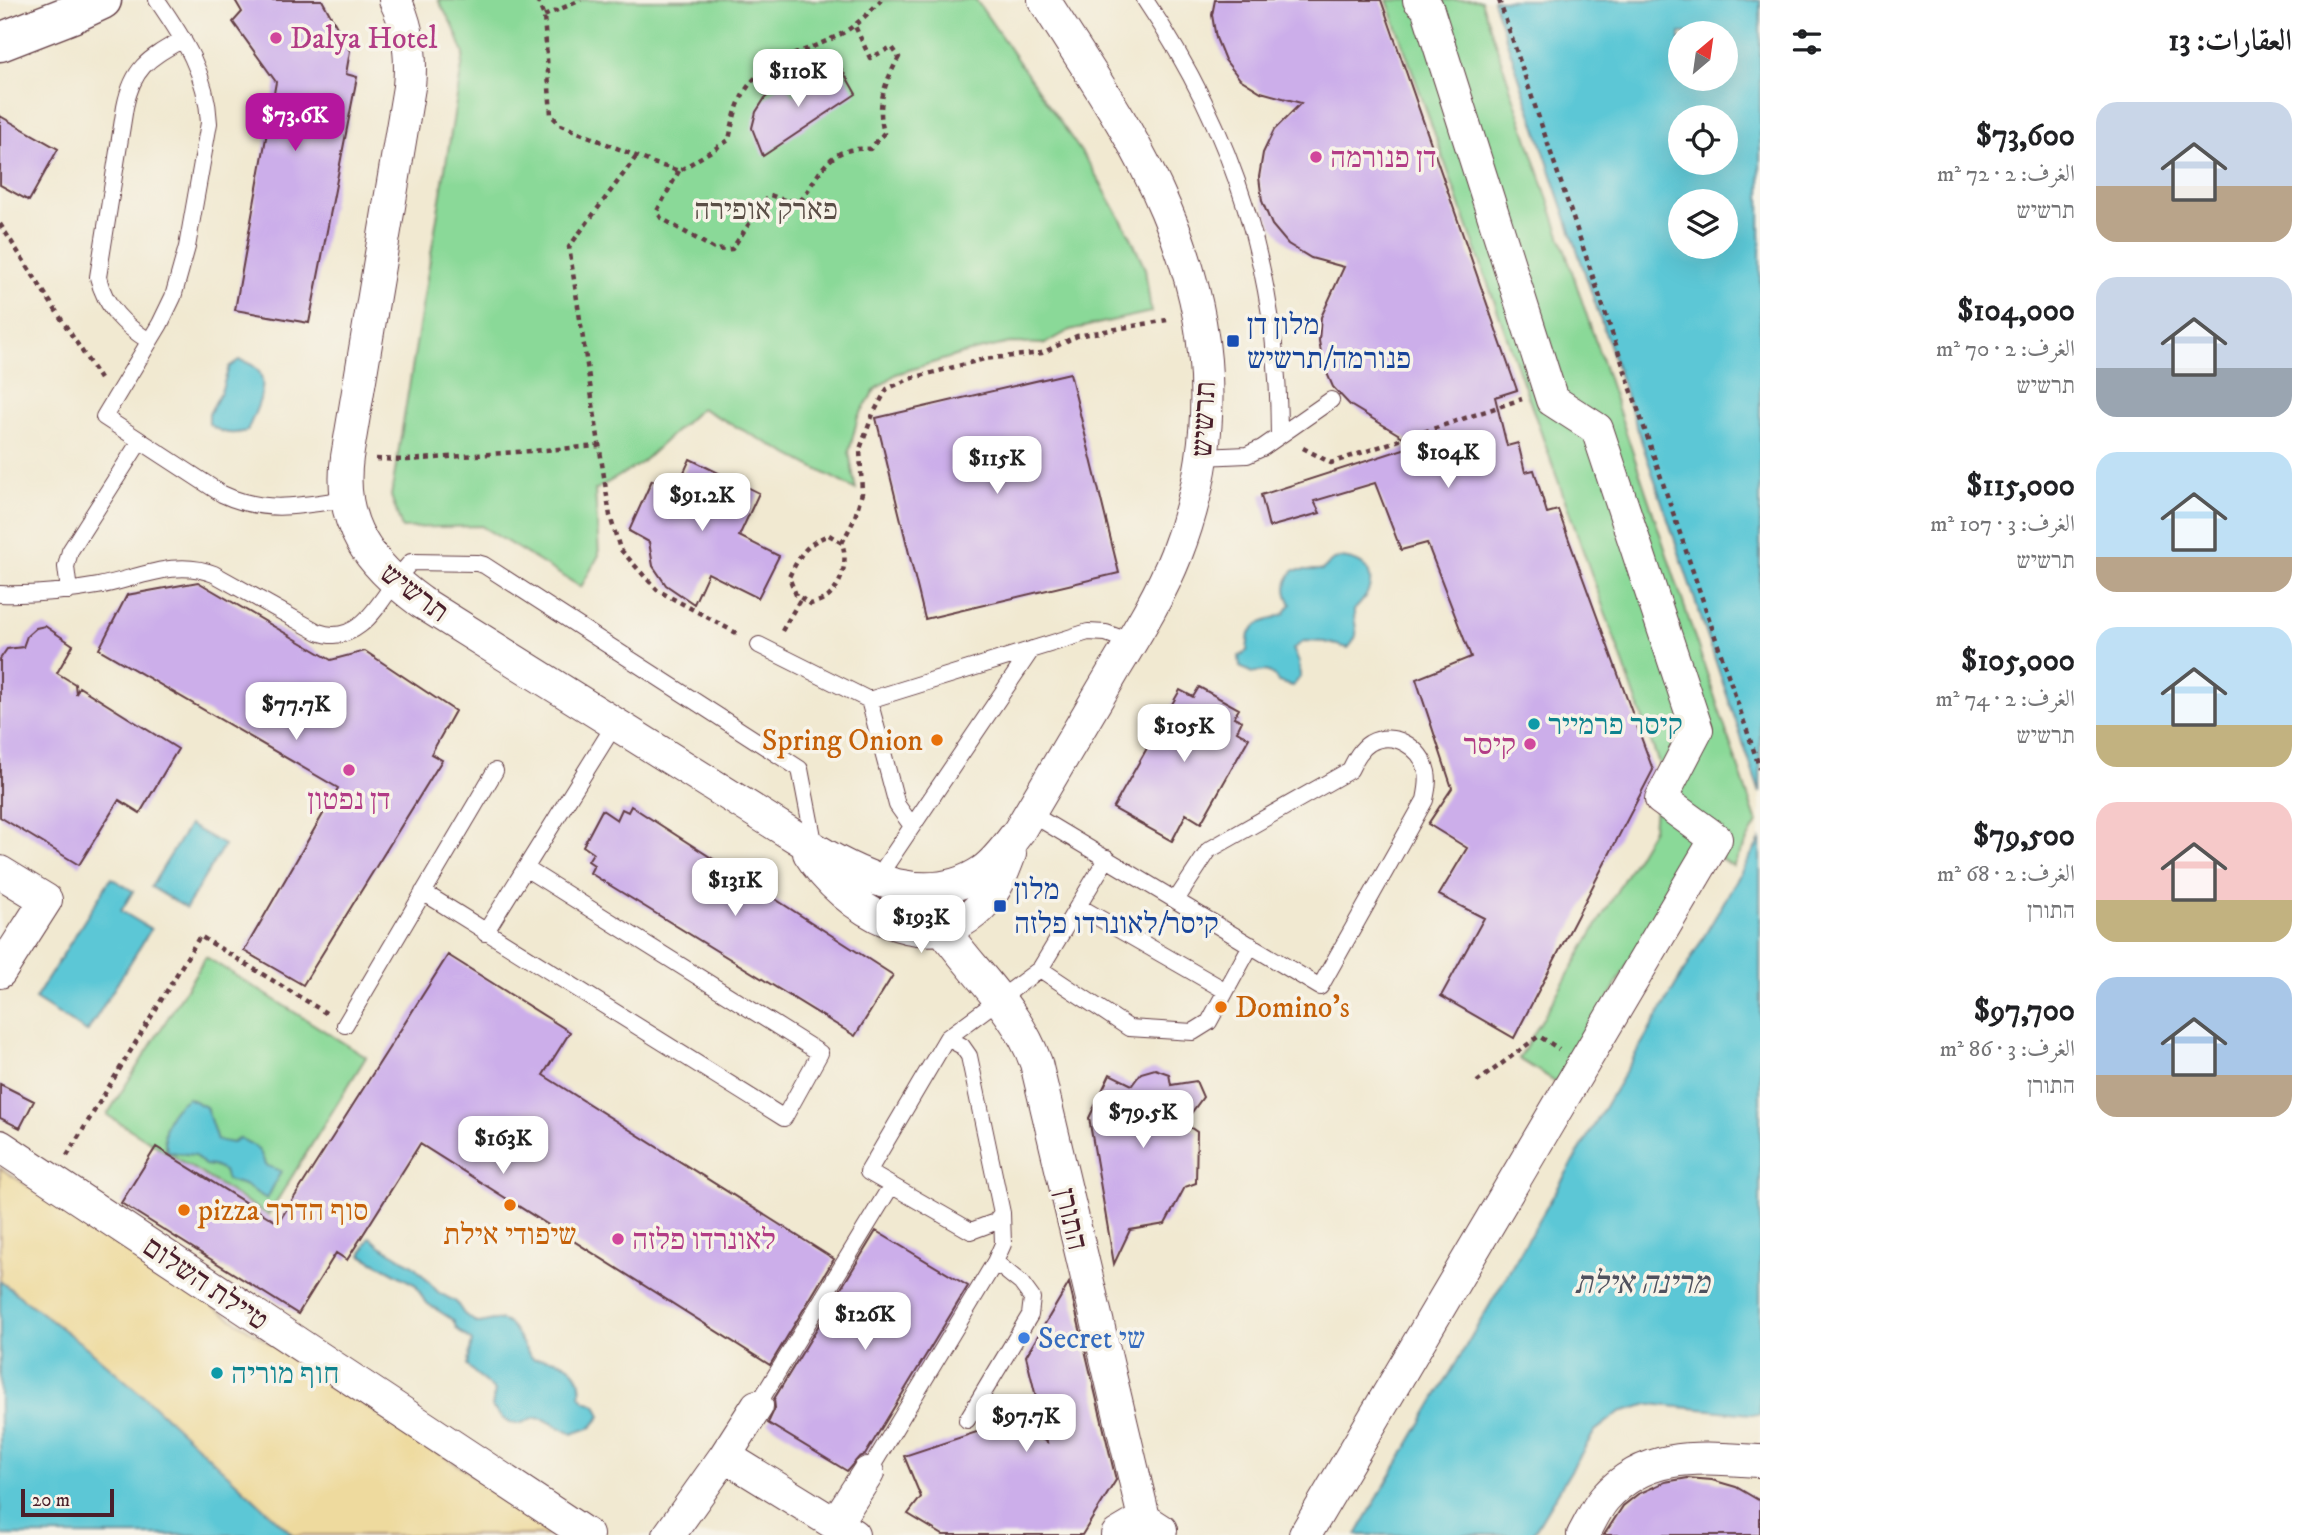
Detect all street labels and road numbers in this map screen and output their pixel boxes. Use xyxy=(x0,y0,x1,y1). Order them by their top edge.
street label: תרשיש xyxy=(1184,380,1225,458)
street label: תרשיש xyxy=(373,555,456,631)
street label: התורן xyxy=(1046,1185,1096,1254)
street label: טיילת השלום xyxy=(135,1229,275,1340)

